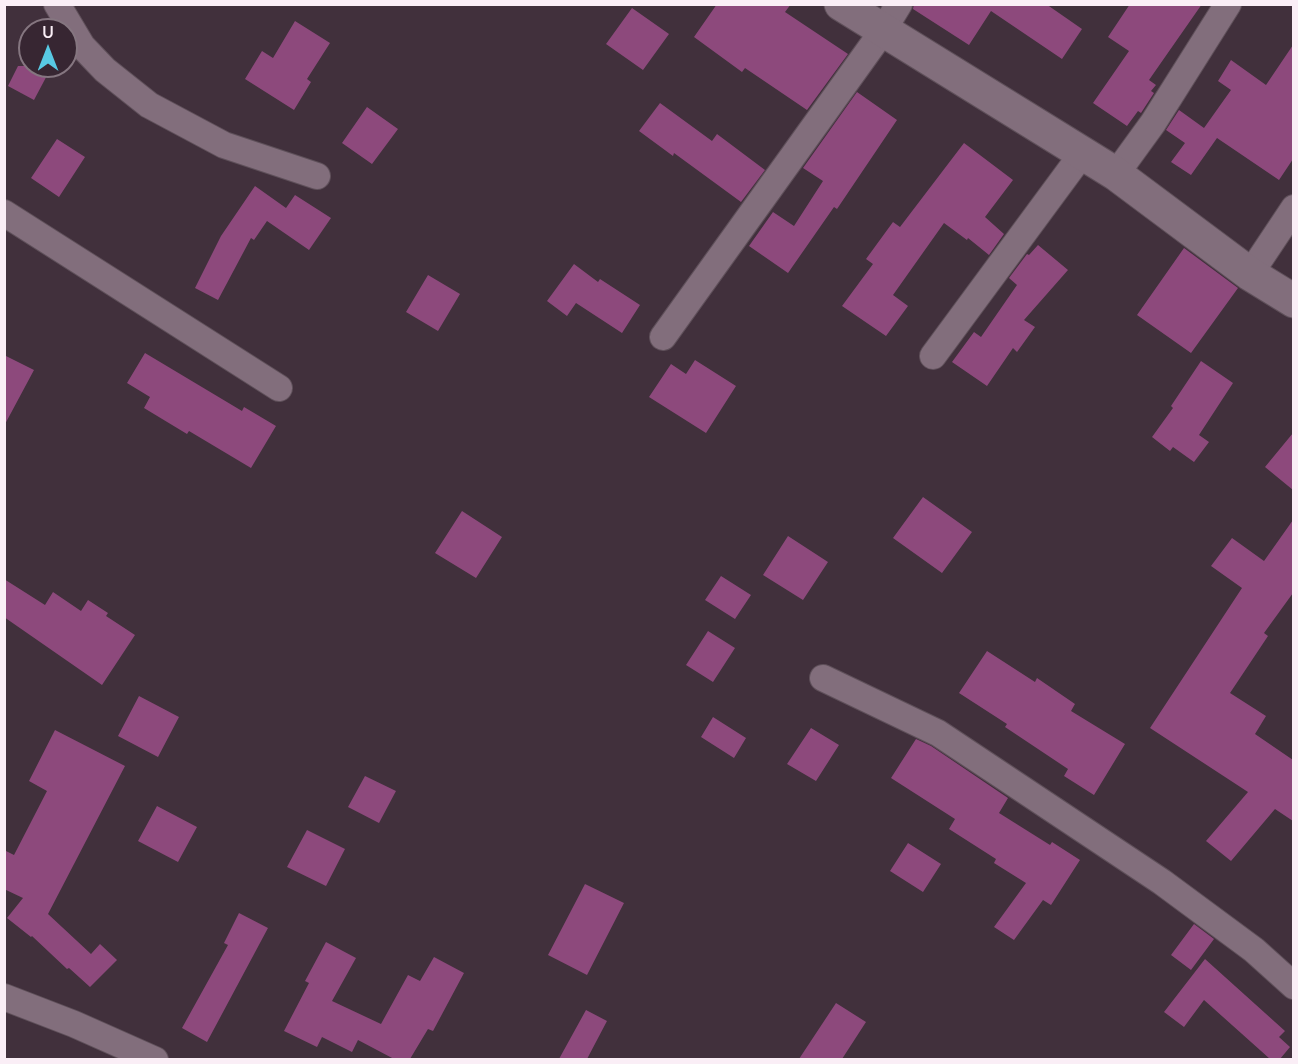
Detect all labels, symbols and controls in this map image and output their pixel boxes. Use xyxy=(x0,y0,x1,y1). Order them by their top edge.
north arrow xyxy=(18,18,78,78)
text: U xyxy=(42,21,54,43)

